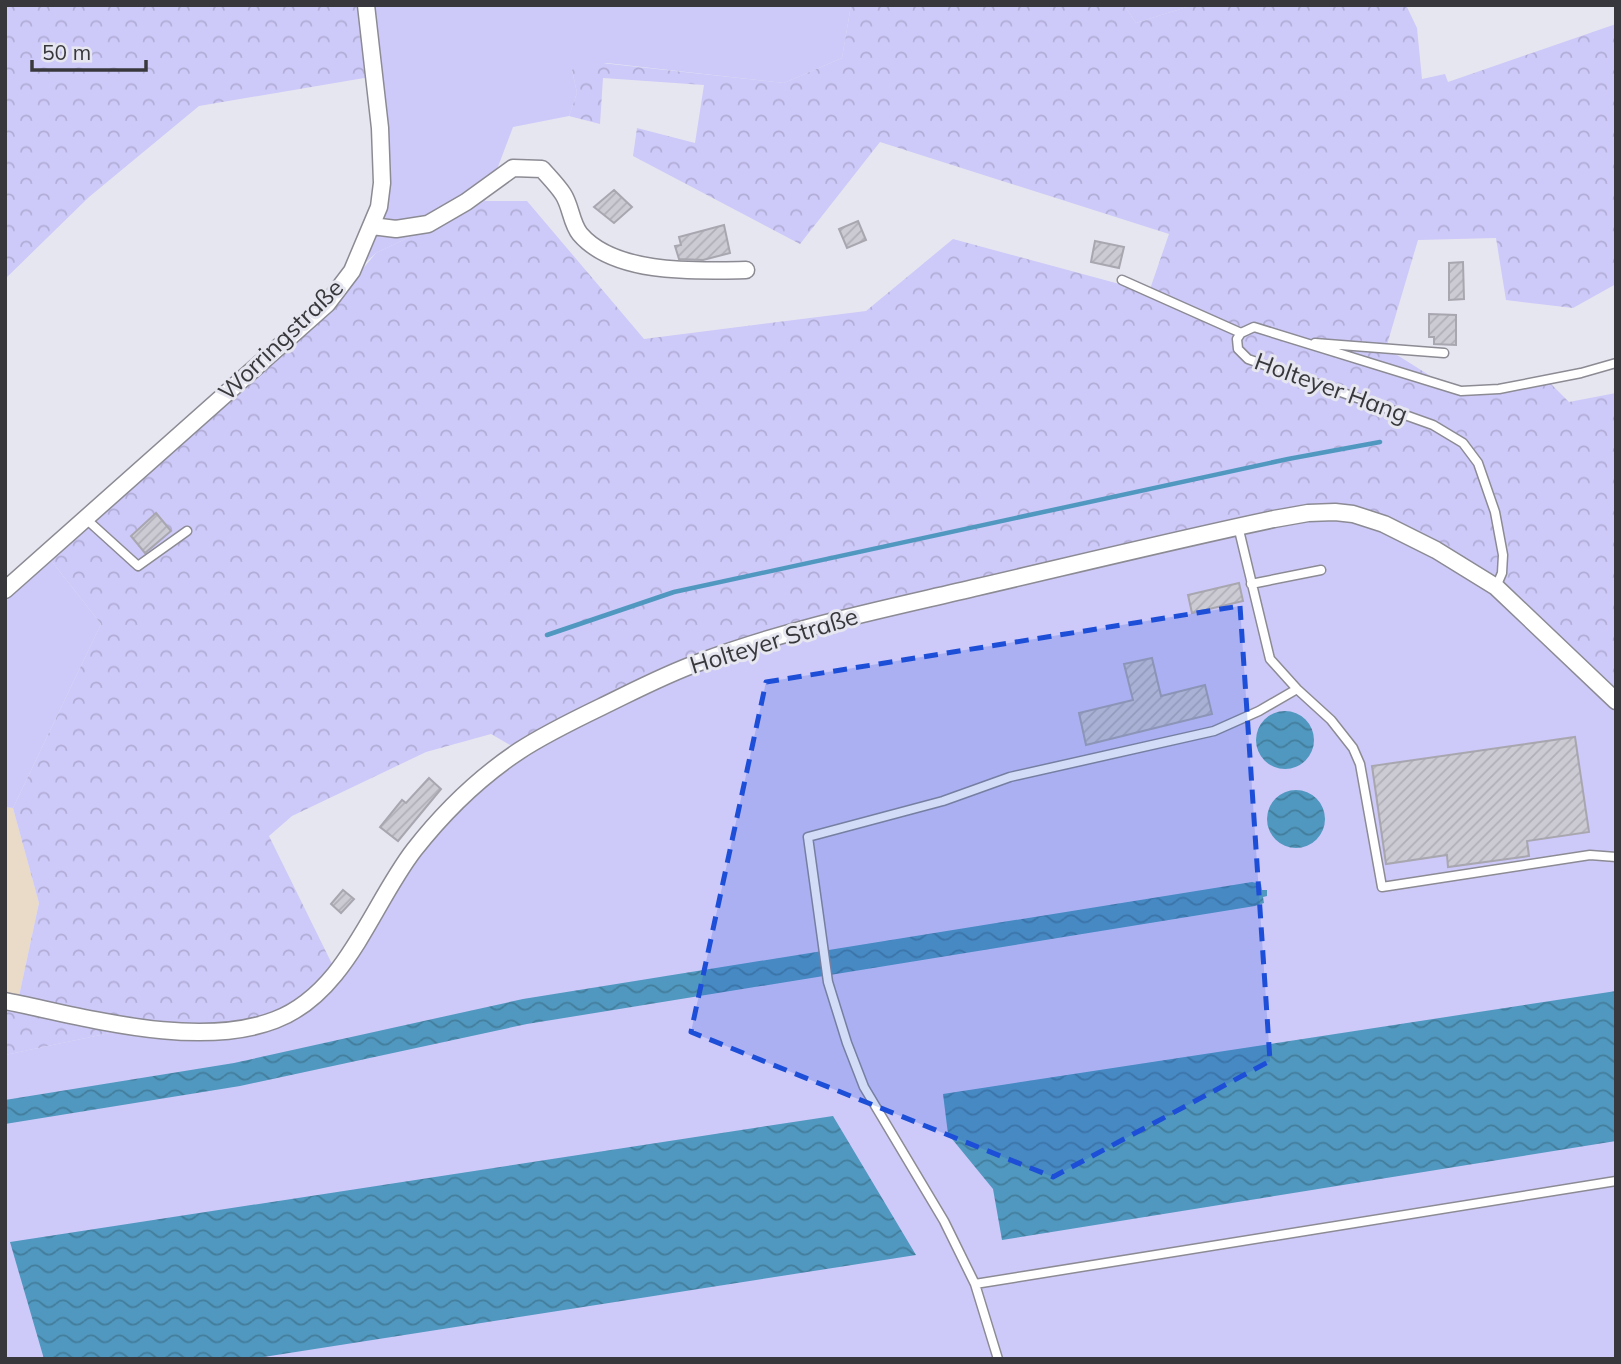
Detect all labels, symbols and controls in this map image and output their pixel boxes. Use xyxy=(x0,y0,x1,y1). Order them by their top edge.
scale bar xyxy=(32,28,145,72)
text: 50 m xyxy=(42,39,91,65)
street label: Worringstraße xyxy=(212,272,349,406)
street label: Holteyer Hang xyxy=(1251,345,1412,429)
street label: Holteyer Straße xyxy=(686,600,861,680)

